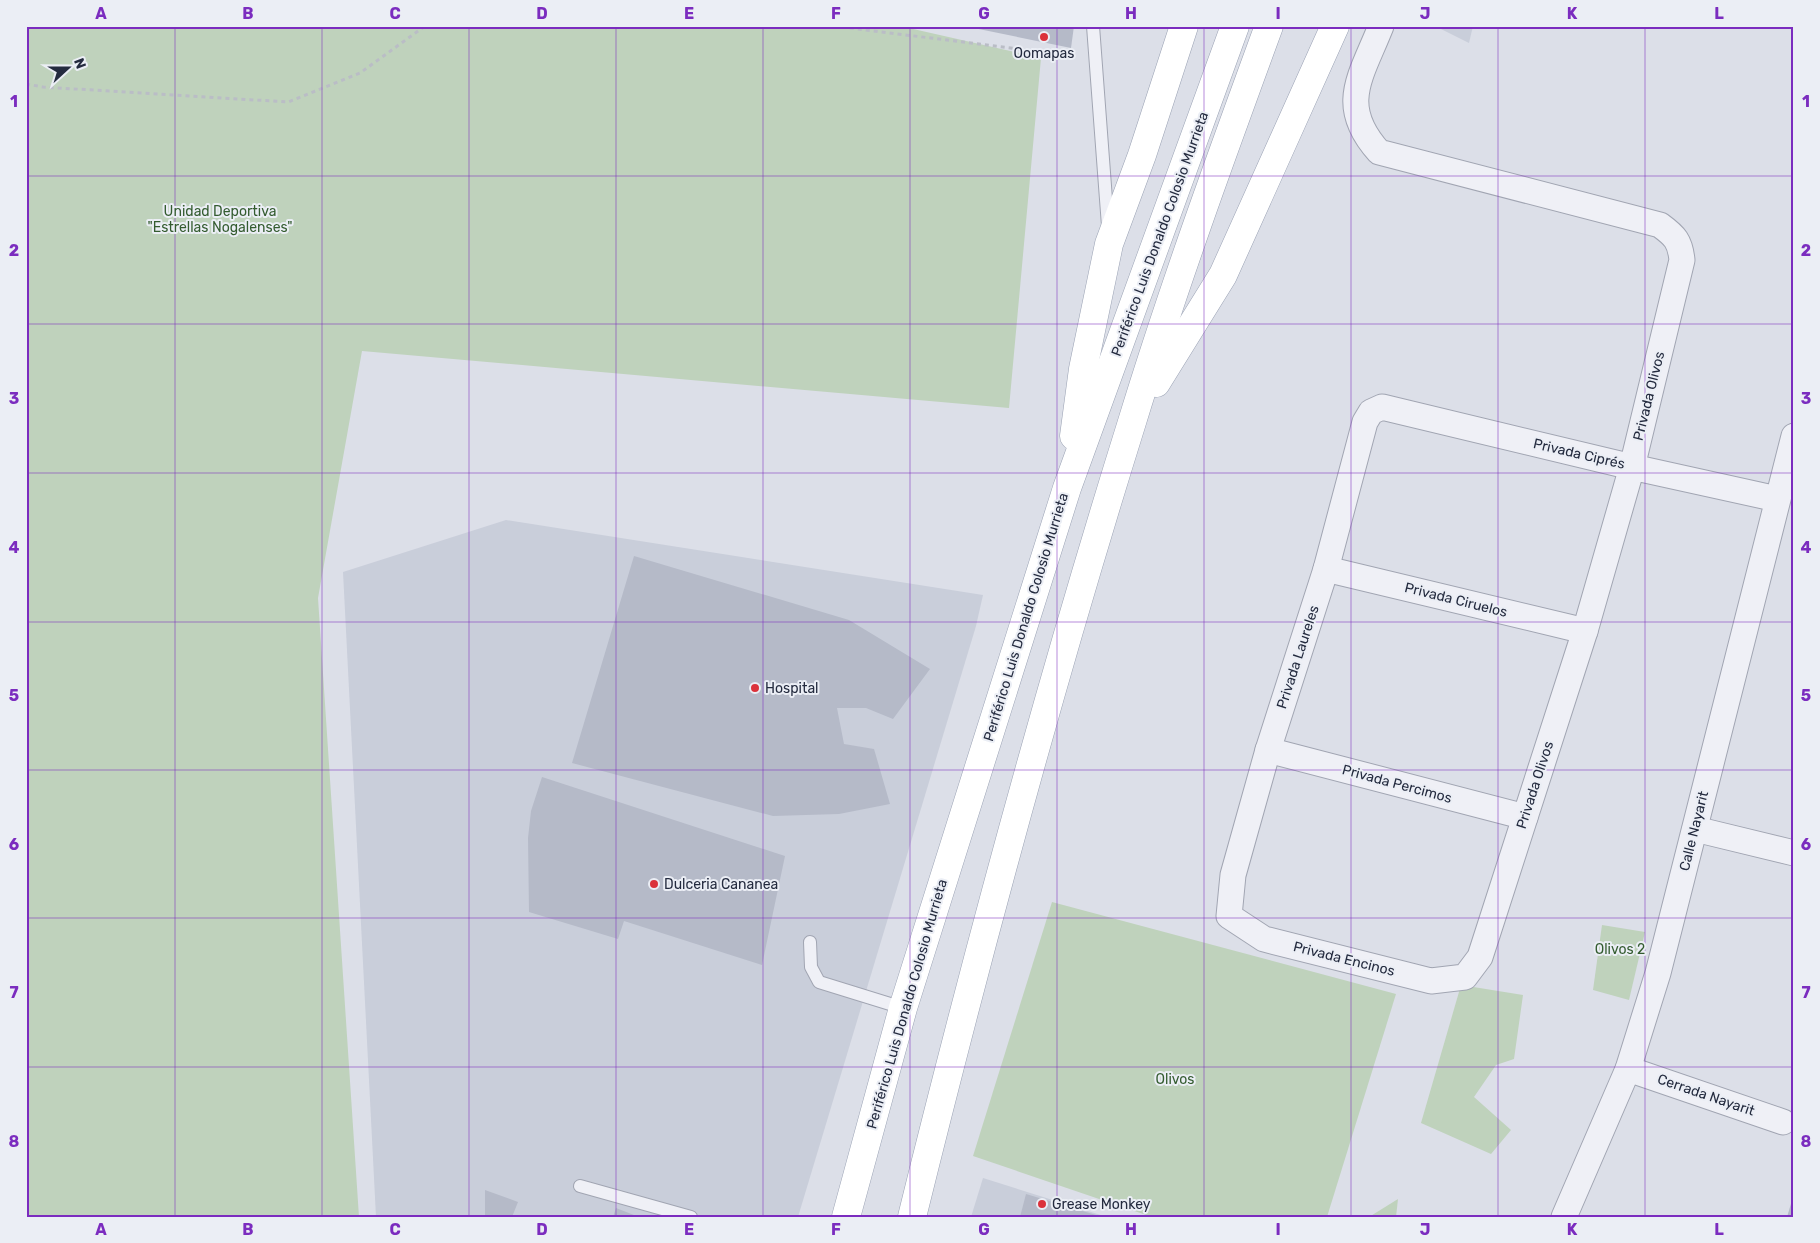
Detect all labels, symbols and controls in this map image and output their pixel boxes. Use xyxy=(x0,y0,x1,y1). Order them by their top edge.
text: A xyxy=(95,4,107,23)
text: B xyxy=(242,4,254,23)
text: C xyxy=(389,4,401,23)
text: D xyxy=(536,4,548,23)
text: E xyxy=(684,4,694,23)
text: F xyxy=(831,4,841,23)
text: G xyxy=(978,4,990,23)
text: H xyxy=(1125,4,1137,23)
text: I xyxy=(1275,4,1281,23)
text: J xyxy=(1420,4,1430,23)
text: K xyxy=(1567,4,1578,23)
text: L xyxy=(1714,4,1724,23)
marker: Oomapas xyxy=(1038,31,1050,43)
north arrow xyxy=(42,42,92,92)
place label: Oomapas xyxy=(1014,45,1074,62)
text: N xyxy=(70,56,89,71)
text: 1 xyxy=(10,92,18,111)
text: 1 xyxy=(1802,92,1810,111)
street label: Periférico Luis Donaldo Colosio Murrieta xyxy=(1108,109,1212,359)
park label: Unidad Deportiva "Estrellas Nogalenses" xyxy=(147,203,293,236)
text: 2 xyxy=(9,241,19,260)
text: 2 xyxy=(1801,241,1811,260)
street label: Privada Olivos xyxy=(1630,350,1668,442)
text: 3 xyxy=(9,389,19,408)
text: 3 xyxy=(1801,389,1811,408)
street label: Privada Ciprés xyxy=(1531,435,1627,473)
street label: Periférico Luis Donaldo Colosio Murrieta xyxy=(980,491,1072,743)
text: 4 xyxy=(9,538,20,557)
text: 4 xyxy=(1801,538,1812,557)
street label: Privada Ciruelos xyxy=(1403,579,1509,621)
street label: Privada Laureles xyxy=(1273,603,1323,711)
place label: Hospital xyxy=(765,680,819,697)
marker: Hospital xyxy=(749,682,761,694)
text: 5 xyxy=(9,686,19,705)
text: 5 xyxy=(1801,686,1811,705)
street label: Privada Olivos xyxy=(1513,739,1557,831)
street label: Privada Percimos xyxy=(1340,761,1454,807)
street label: Calle Nayarit xyxy=(1676,789,1712,873)
text: 6 xyxy=(9,835,19,854)
text: 6 xyxy=(1801,835,1811,854)
place label: Dulceria Cananea xyxy=(664,876,778,893)
street label: Periférico Luis Donaldo Colosio Murrieta xyxy=(863,877,951,1131)
marker: Dulceria Cananea xyxy=(648,878,660,890)
street label: Privada Encinos xyxy=(1291,938,1397,980)
park label: Olivos 2 xyxy=(1595,941,1645,958)
text: 7 xyxy=(9,983,19,1002)
text: 7 xyxy=(1801,983,1811,1002)
street label: Cerrada Nayarit xyxy=(1655,1070,1757,1120)
park label: Olivos xyxy=(1156,1071,1194,1088)
text: 8 xyxy=(9,1132,20,1151)
text: 8 xyxy=(1801,1132,1812,1151)
place label: Grease Monkey xyxy=(1052,1196,1151,1213)
marker: Grease Monkey xyxy=(1036,1198,1048,1210)
text: A xyxy=(95,1220,107,1239)
text: B xyxy=(242,1220,254,1239)
text: C xyxy=(389,1220,401,1239)
text: D xyxy=(536,1220,548,1239)
text: E xyxy=(684,1220,694,1239)
text: F xyxy=(831,1220,841,1239)
text: G xyxy=(978,1220,990,1239)
text: H xyxy=(1125,1220,1137,1239)
text: I xyxy=(1275,1220,1281,1239)
text: J xyxy=(1420,1220,1430,1239)
text: K xyxy=(1567,1220,1578,1239)
text: L xyxy=(1714,1220,1724,1239)

